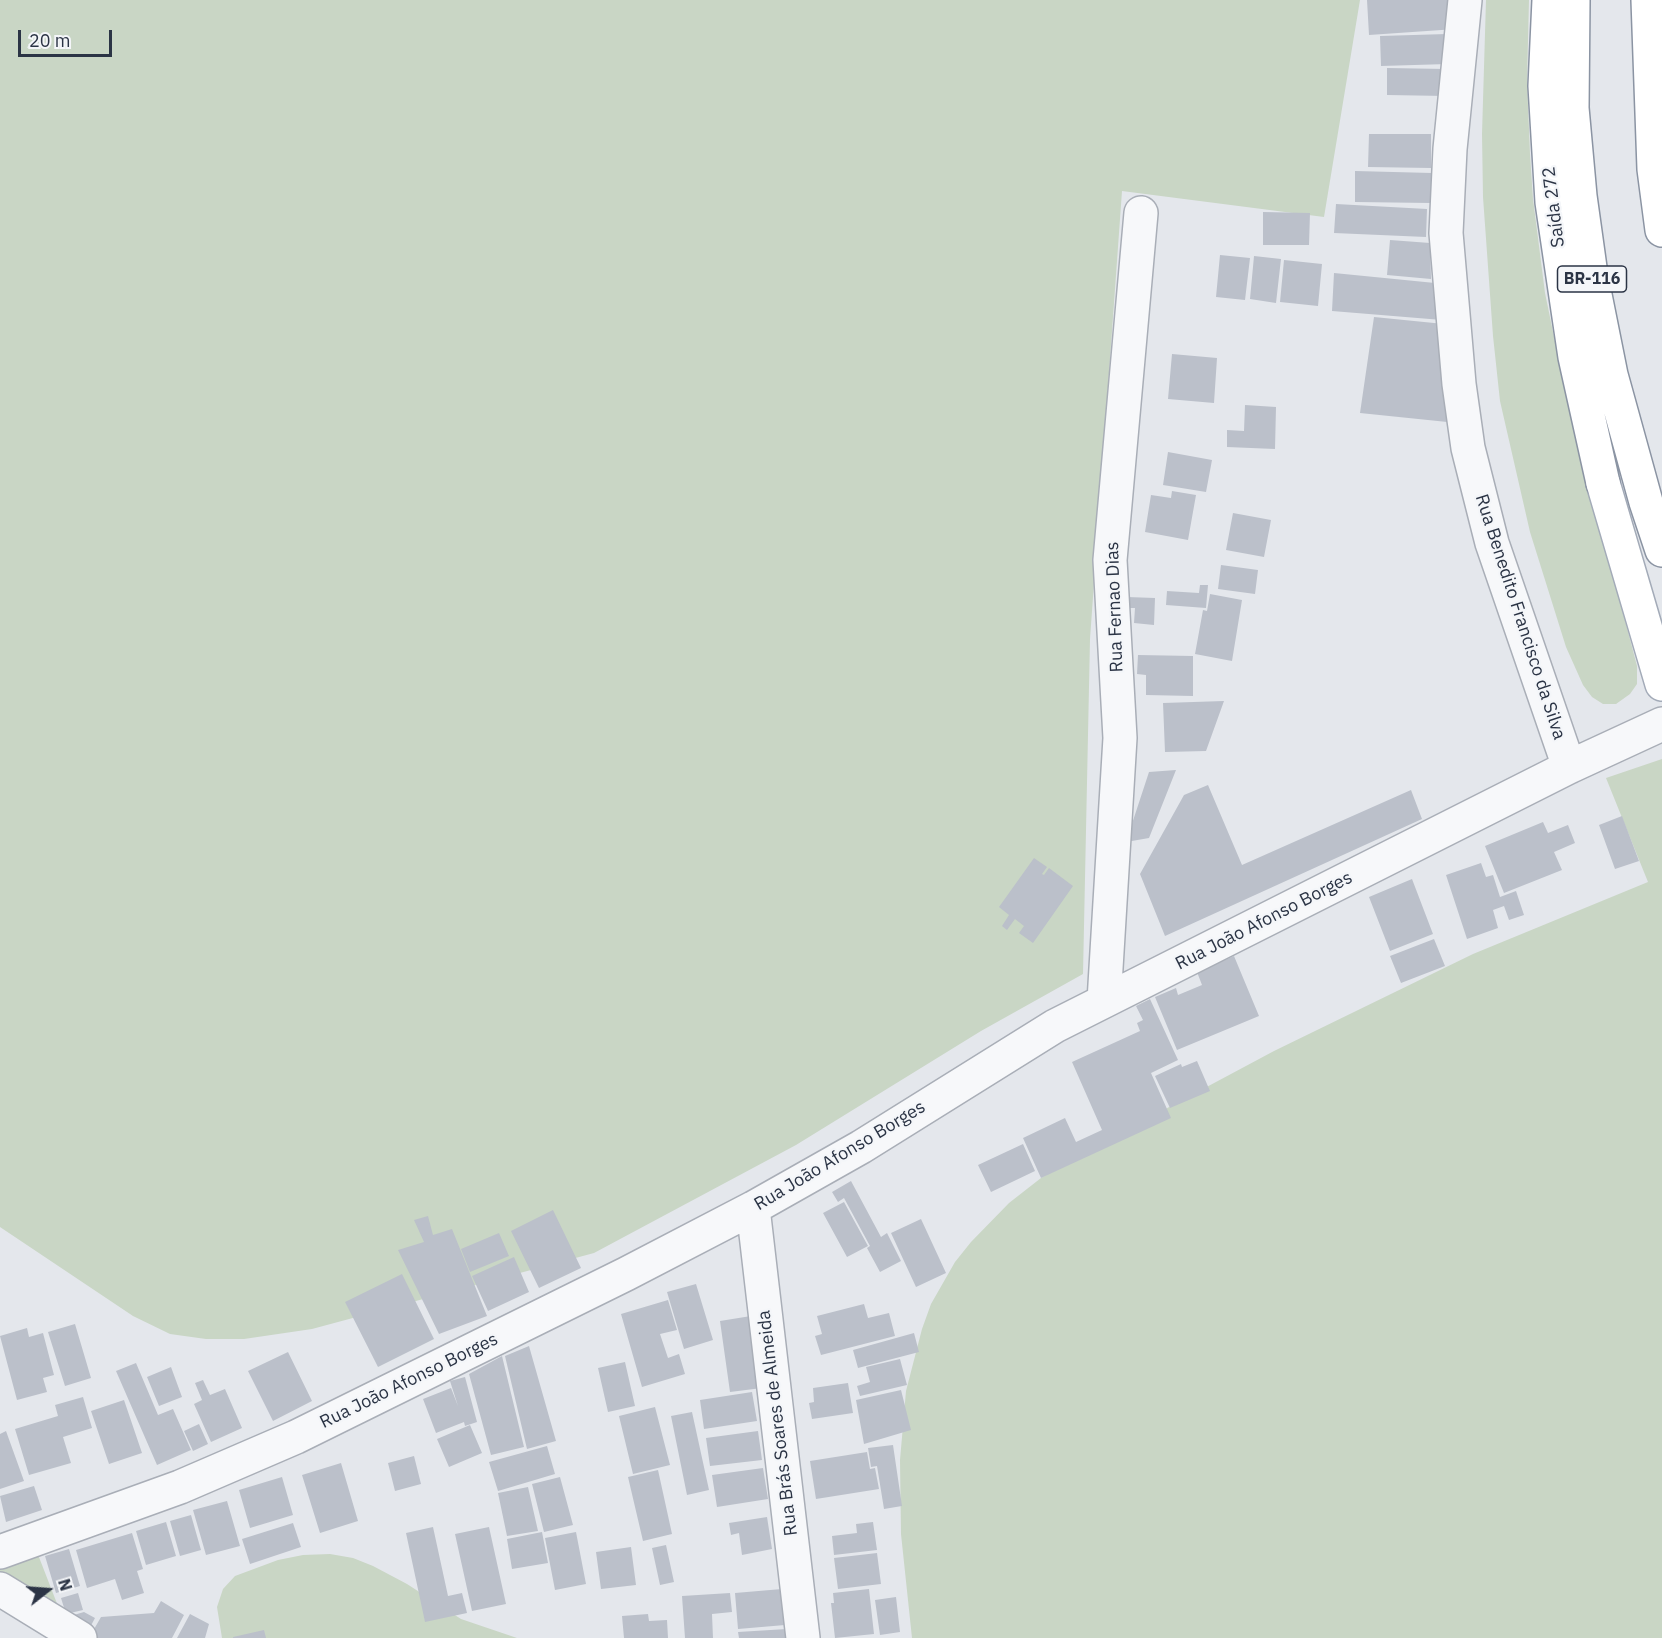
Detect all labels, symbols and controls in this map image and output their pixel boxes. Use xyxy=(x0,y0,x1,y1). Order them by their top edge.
scale bar xyxy=(21,18,116,56)
text: 20 m xyxy=(29,29,71,52)
street label: Saída 272 xyxy=(1538,165,1570,249)
road number: BR-116 xyxy=(1558,266,1626,292)
street label: Rua Benedito Francisco da Silva xyxy=(1470,492,1570,742)
street label: Rua Fernao Dias xyxy=(1102,541,1128,673)
street label: Rua João Afonso Borges xyxy=(1172,867,1356,975)
street label: Rua João Afonso Borges xyxy=(751,1096,929,1216)
street label: Rua Brás Soares de Almeida xyxy=(753,1309,803,1537)
street label: Rua João Afonso Borges xyxy=(316,1328,502,1434)
north arrow xyxy=(18,1560,78,1620)
text: N xyxy=(54,1576,76,1593)

